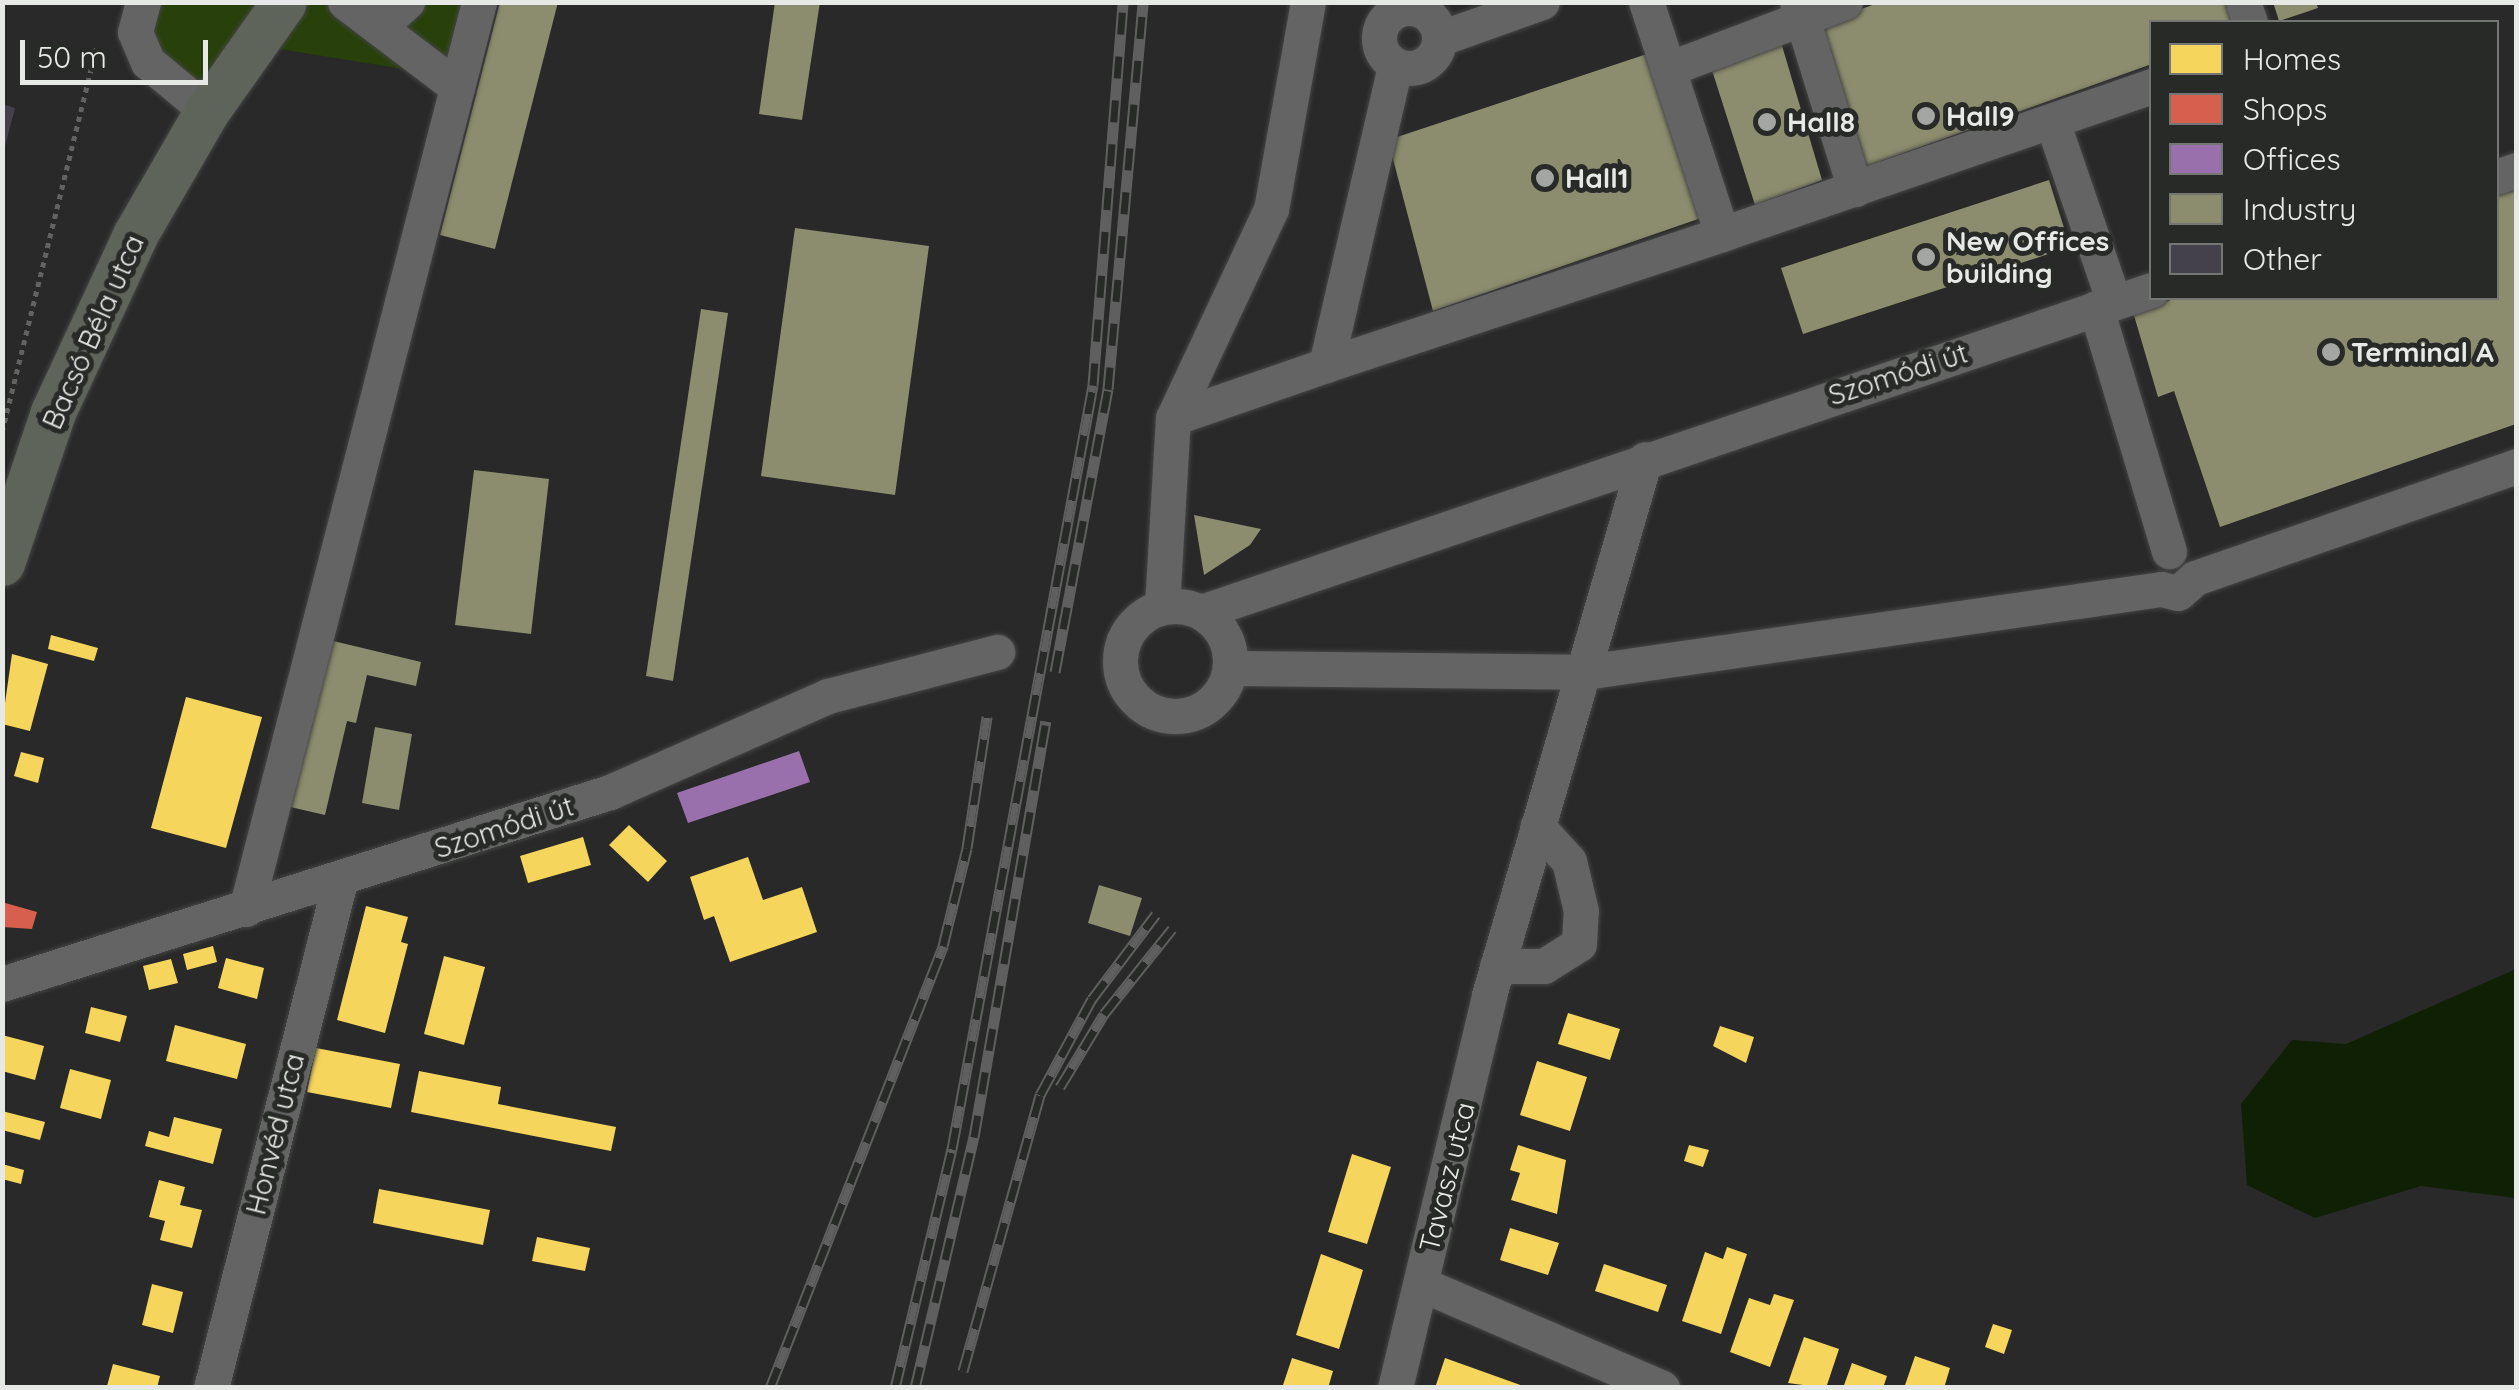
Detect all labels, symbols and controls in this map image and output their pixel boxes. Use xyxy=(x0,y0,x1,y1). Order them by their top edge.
scale bar xyxy=(25,20,212,82)
legend xyxy=(2149,20,2499,300)
text: 50 m xyxy=(37,38,107,76)
text: Homes xyxy=(2243,40,2341,78)
text: Shops xyxy=(2243,90,2327,128)
place label: Hall9 xyxy=(1946,99,2015,133)
place label: Hall8 xyxy=(1787,105,1855,139)
marker: Hall9 xyxy=(1915,105,1937,127)
marker: Hall8 xyxy=(1756,111,1778,133)
text: Offices xyxy=(2243,140,2341,178)
place label: Hall1 xyxy=(1565,161,1629,195)
marker: Hall1 xyxy=(1534,167,1556,189)
text: Industry xyxy=(2243,190,2356,228)
place label: New Offices building xyxy=(1946,224,2109,290)
street label: Bacsó Béla utca xyxy=(35,230,151,434)
text: Other xyxy=(2243,240,2322,278)
marker: New Offices building xyxy=(1915,246,1937,268)
place label: Terminal A xyxy=(2351,335,2494,369)
street label: Szomódi út xyxy=(1824,336,1972,412)
marker: Terminal A xyxy=(2320,341,2342,363)
street label: Szomódi út xyxy=(430,789,578,865)
street label: Honvéd utca xyxy=(239,1050,311,1218)
street label: Tavasz utca xyxy=(1412,1099,1482,1255)

